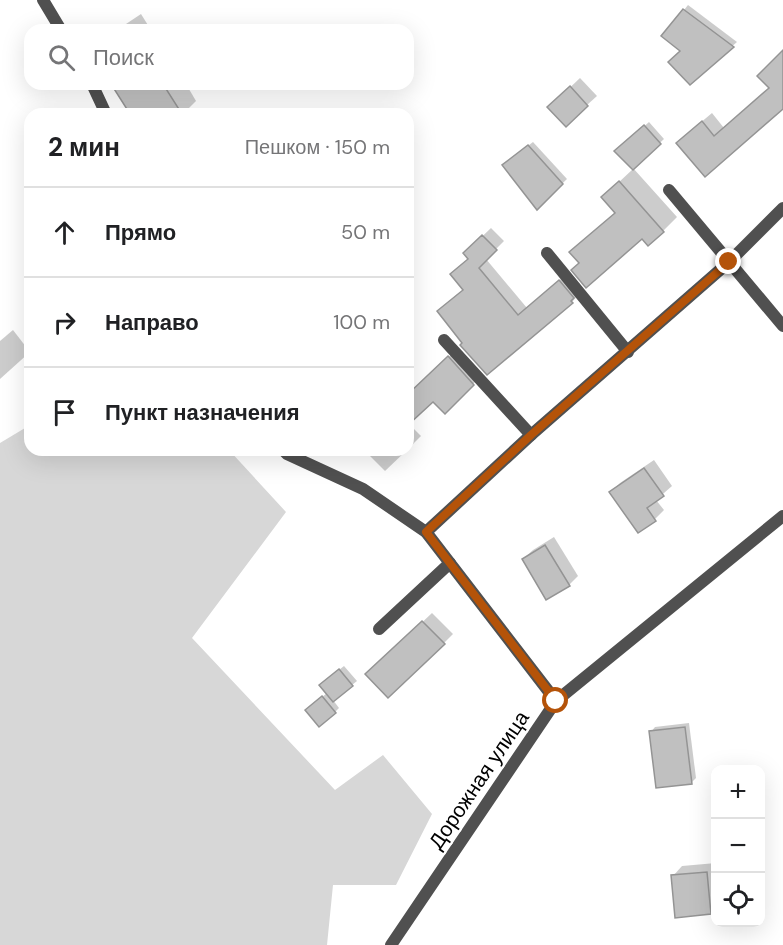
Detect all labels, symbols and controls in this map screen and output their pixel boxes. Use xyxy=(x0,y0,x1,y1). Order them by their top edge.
search box xyxy=(24,24,414,90)
icon: search xyxy=(45,41,78,74)
text: Поиск xyxy=(93,43,154,72)
text: 2 мин xyxy=(48,130,120,164)
text: Пешком · 150 m xyxy=(245,134,390,160)
icon: ahead xyxy=(48,216,81,249)
text: Прямо xyxy=(105,218,176,247)
text: 50 m xyxy=(341,219,390,245)
route end xyxy=(715,248,741,274)
icon: right xyxy=(48,306,81,339)
text: Направо xyxy=(105,308,199,337)
text: 100 m xyxy=(333,309,390,335)
icon: arrive xyxy=(48,396,81,429)
text: Пункт назначения xyxy=(105,398,300,427)
route start xyxy=(542,687,568,713)
street label: Дорожная улица xyxy=(422,705,536,855)
map controls xyxy=(711,765,765,927)
button: + xyxy=(711,765,765,819)
button: − xyxy=(711,819,765,873)
button: locate xyxy=(711,873,765,927)

